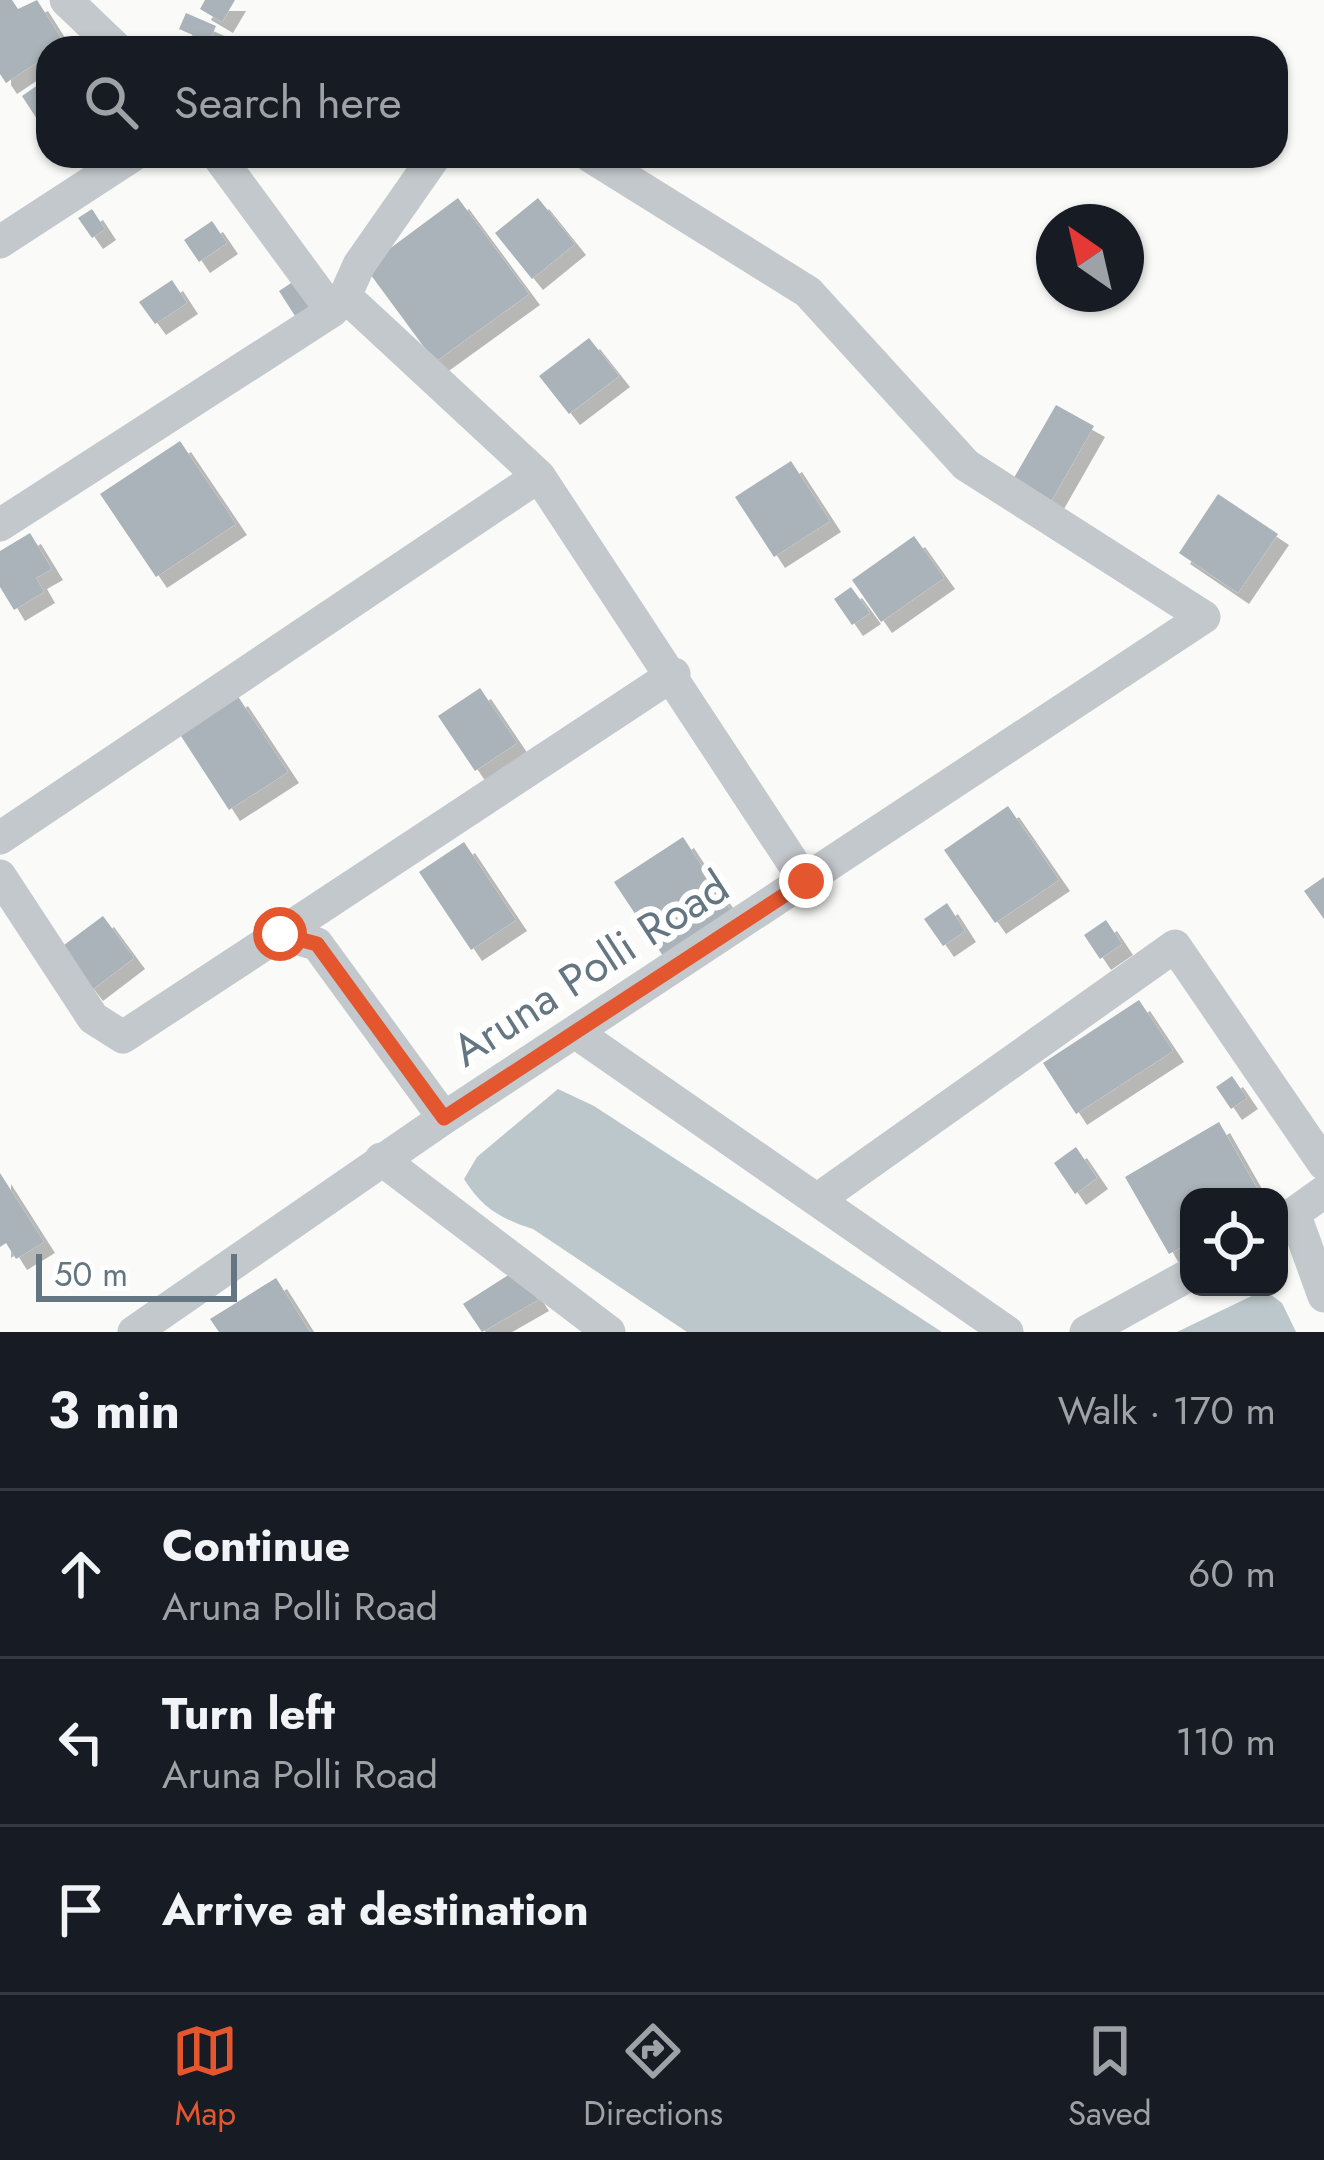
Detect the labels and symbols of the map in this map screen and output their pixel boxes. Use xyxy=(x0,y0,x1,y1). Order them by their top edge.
north arrow xyxy=(1036,204,1144,312)
street label: Aruna Polli Road xyxy=(439,854,741,1082)
route end xyxy=(779,854,833,908)
route start xyxy=(253,907,307,961)
scale bar xyxy=(36,1248,237,1301)

